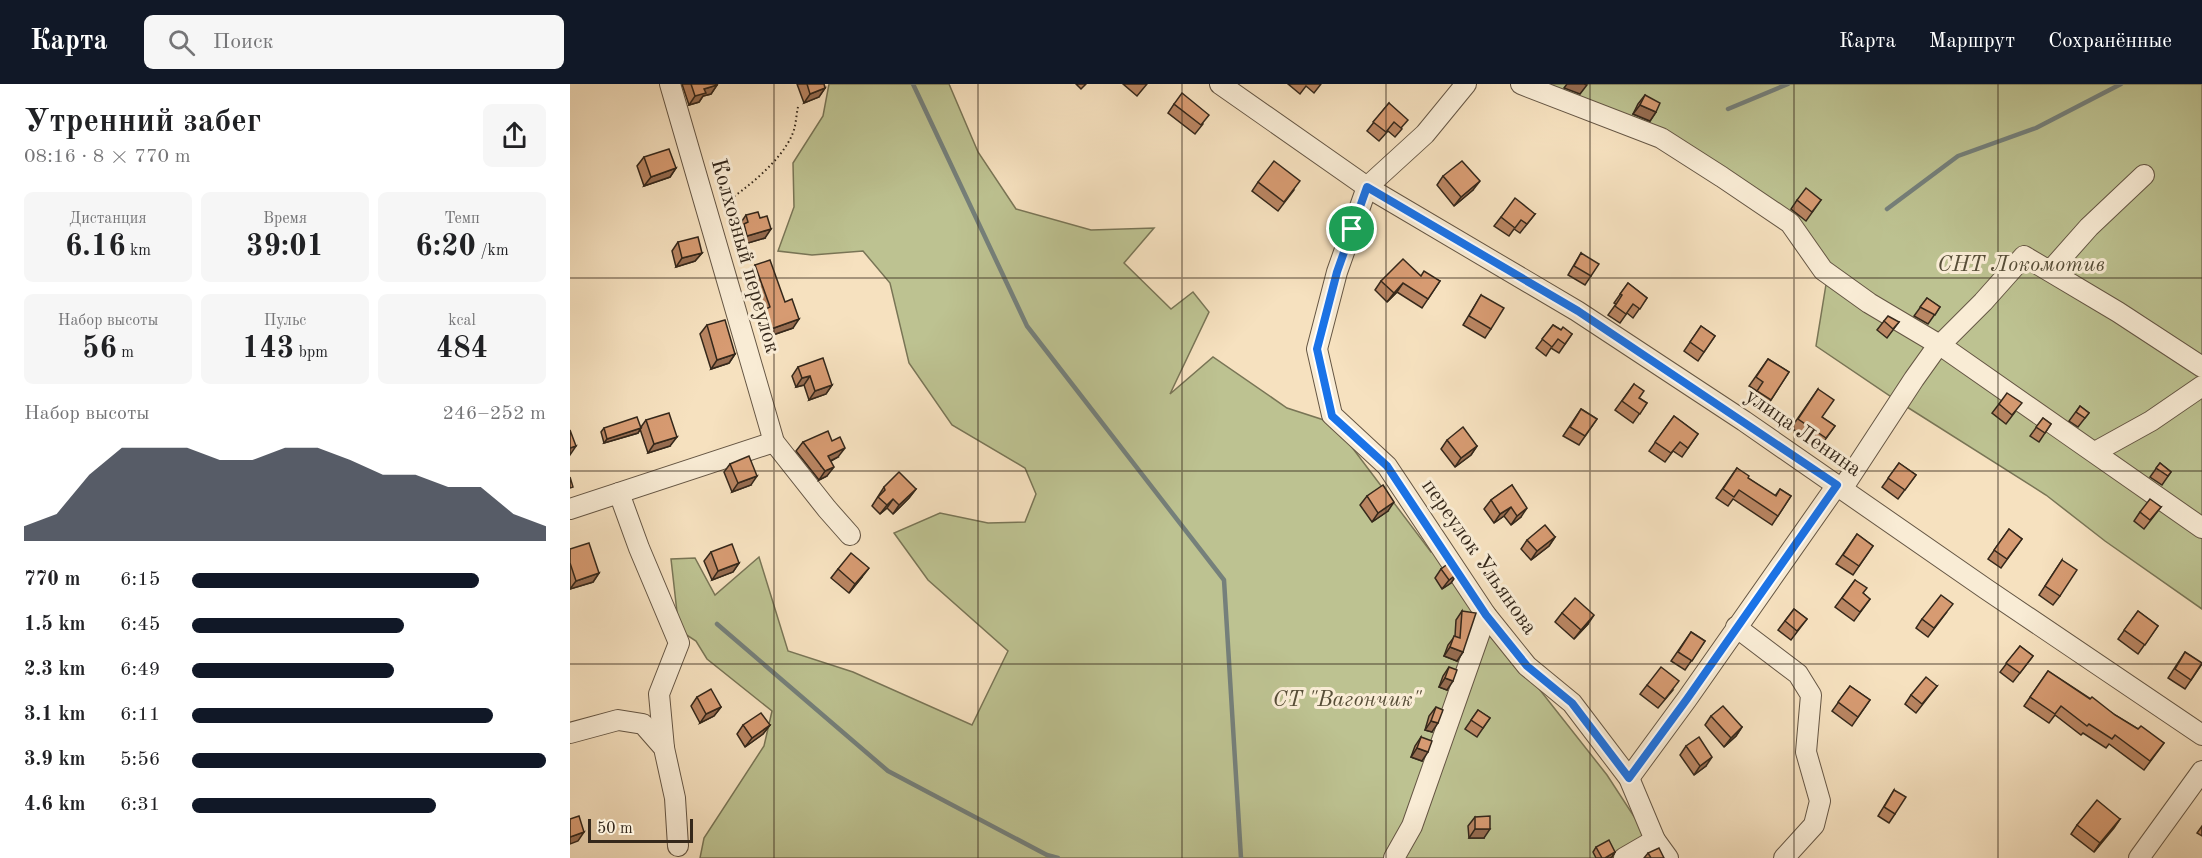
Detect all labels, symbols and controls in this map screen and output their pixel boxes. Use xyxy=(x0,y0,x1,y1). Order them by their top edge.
search box xyxy=(144,15,564,69)
icon: search xyxy=(165,26,198,59)
text: Карта xyxy=(30,28,108,56)
text: Поиск xyxy=(213,31,274,53)
text: Карта xyxy=(1839,31,1896,52)
text: Маршрут xyxy=(1929,31,2015,52)
text: Сохранённые xyxy=(2048,31,2172,52)
button: share xyxy=(483,104,546,167)
text: Утренний забег xyxy=(24,106,261,139)
text: 08:16 · 8 × 770 m xyxy=(24,147,191,167)
street label: Колхозный переулок xyxy=(707,156,783,356)
pin xyxy=(1326,203,1377,254)
text: Дистанция xyxy=(69,211,147,227)
text: Время xyxy=(263,211,307,227)
text: Темп xyxy=(444,211,480,227)
icon: arrive xyxy=(1335,212,1368,245)
text: 6.16 xyxy=(65,232,126,262)
text: 39:01 xyxy=(246,232,324,262)
text: 6:20 xyxy=(415,232,476,262)
text: km xyxy=(126,243,151,259)
text: /km xyxy=(476,243,509,259)
park label: СНТ Локомотив xyxy=(1937,254,2105,276)
text: Набор высоты xyxy=(58,313,158,329)
text: Пульс xyxy=(264,313,306,329)
text: kcal xyxy=(448,313,476,329)
text: 56 xyxy=(82,334,117,364)
text: 143 xyxy=(242,334,294,364)
text: 484 xyxy=(436,334,488,364)
text: m xyxy=(117,345,134,361)
text: bpm xyxy=(294,345,328,361)
street label: улица Ленина xyxy=(1741,385,1865,481)
text: Набор высоты xyxy=(24,404,150,424)
text: 246–252 m xyxy=(443,404,546,424)
street label: переулок Ульянова xyxy=(1417,475,1541,639)
text: 770 m xyxy=(24,570,80,590)
text: 6:15 xyxy=(120,570,160,590)
text: 1.5 km xyxy=(24,615,86,635)
text: 6:45 xyxy=(120,615,160,635)
text: 2.3 km xyxy=(24,660,86,680)
text: 6:49 xyxy=(120,660,160,680)
park label: СТ "Вагончик" xyxy=(1272,689,1423,711)
text: 3.1 km xyxy=(24,705,86,725)
text: 6:11 xyxy=(120,705,160,725)
text: 3.9 km xyxy=(24,750,86,770)
text: 5:56 xyxy=(120,750,160,770)
text: 4.6 km xyxy=(24,795,86,815)
text: 6:31 xyxy=(120,795,160,815)
scale bar xyxy=(588,816,693,844)
text: 50 m xyxy=(597,821,633,837)

